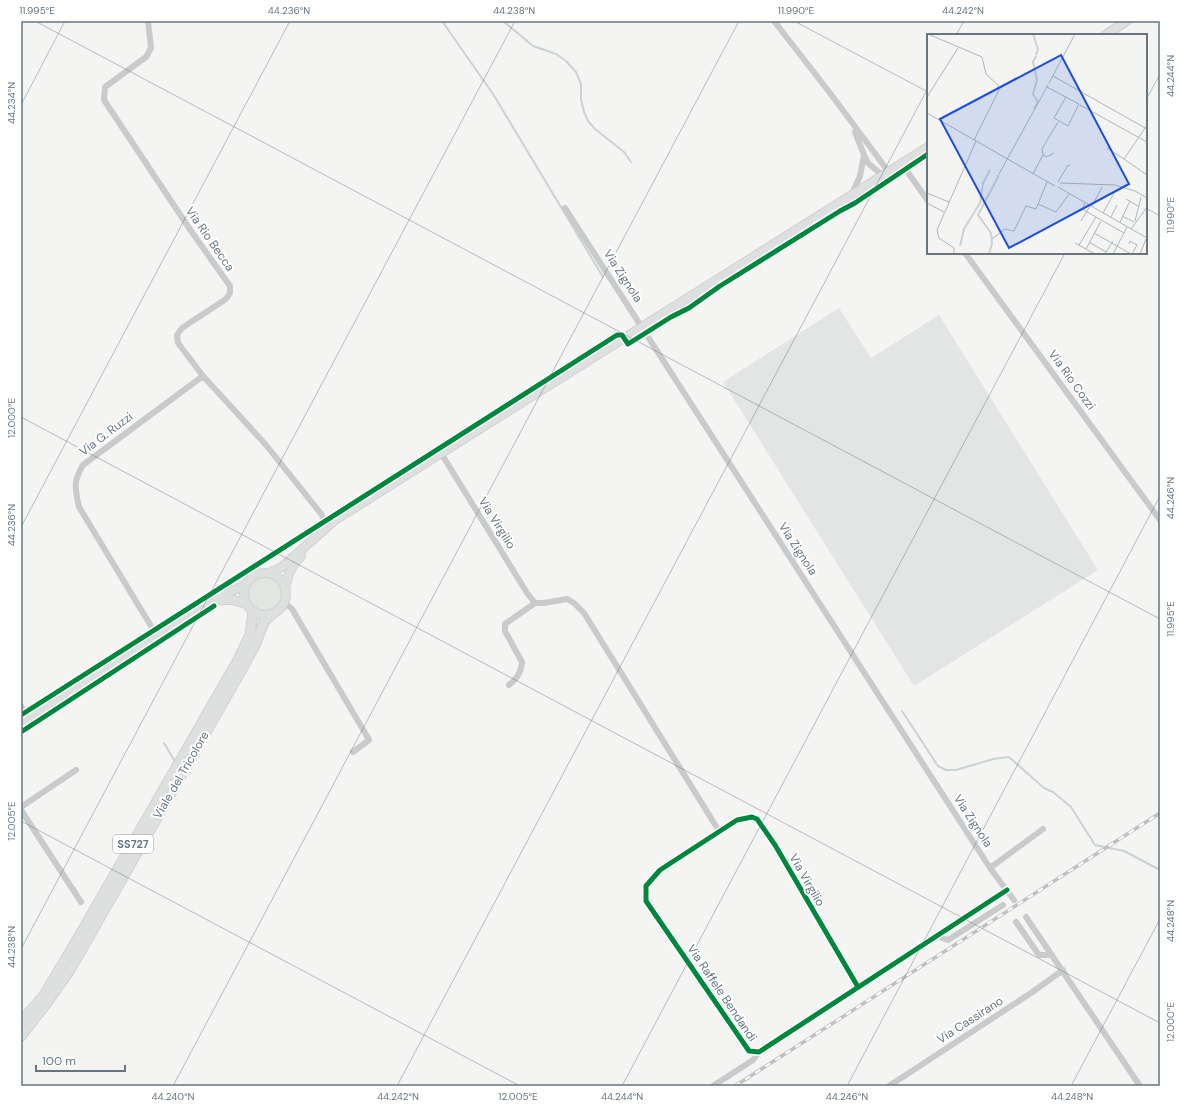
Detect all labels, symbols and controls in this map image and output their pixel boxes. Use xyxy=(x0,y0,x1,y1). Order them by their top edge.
text: 11.995°E xyxy=(19,4,55,17)
text: 44.236°N xyxy=(268,4,310,17)
text: 44.238°N xyxy=(493,4,535,17)
text: 11.990°E xyxy=(778,4,815,17)
text: 44.242°N xyxy=(942,4,984,17)
inset map xyxy=(927,34,1147,254)
text: 44.244°N xyxy=(1164,55,1177,97)
text: 44.234°N xyxy=(5,82,18,124)
text: 11.990°E xyxy=(1164,196,1177,233)
street label: Via Rio Becca xyxy=(182,204,238,274)
street label: Via Zignola xyxy=(600,247,646,305)
street label: Via Rio Cozzi xyxy=(1045,347,1099,413)
text: 12.000°E xyxy=(5,398,18,438)
street label: Via G. Ruzzi xyxy=(76,409,136,459)
text: 44.246°N xyxy=(1164,477,1177,519)
street label: Via Virgilio xyxy=(475,494,519,552)
text: 44.236°N xyxy=(5,504,18,546)
street label: Via Zignola xyxy=(775,520,821,578)
text: 11.995°E xyxy=(1164,601,1177,637)
street label: Viale del Tricolore xyxy=(149,728,213,822)
street label: Via Zignola xyxy=(950,792,996,850)
text: 12.005°E xyxy=(5,801,18,841)
road number: SS727 xyxy=(113,835,153,853)
street label: Via Virgilio xyxy=(786,851,828,909)
text: 44.248°N xyxy=(1164,900,1177,942)
text: 44.238°N xyxy=(5,926,18,968)
street label: Via Raffele Bendandi xyxy=(684,941,761,1045)
street label: Via Cassirano xyxy=(934,993,1006,1047)
text: 12.000°E xyxy=(1164,1002,1177,1042)
scale bar xyxy=(36,1047,125,1073)
text: 100 m xyxy=(42,1053,76,1069)
text: 44.240°N xyxy=(152,1090,195,1103)
text: 44.242°N xyxy=(377,1090,419,1103)
text: 12.005°E xyxy=(498,1090,538,1103)
text: 44.244°N xyxy=(601,1090,643,1103)
text: 44.246°N xyxy=(826,1090,868,1103)
text: 44.248°N xyxy=(1051,1090,1093,1103)

